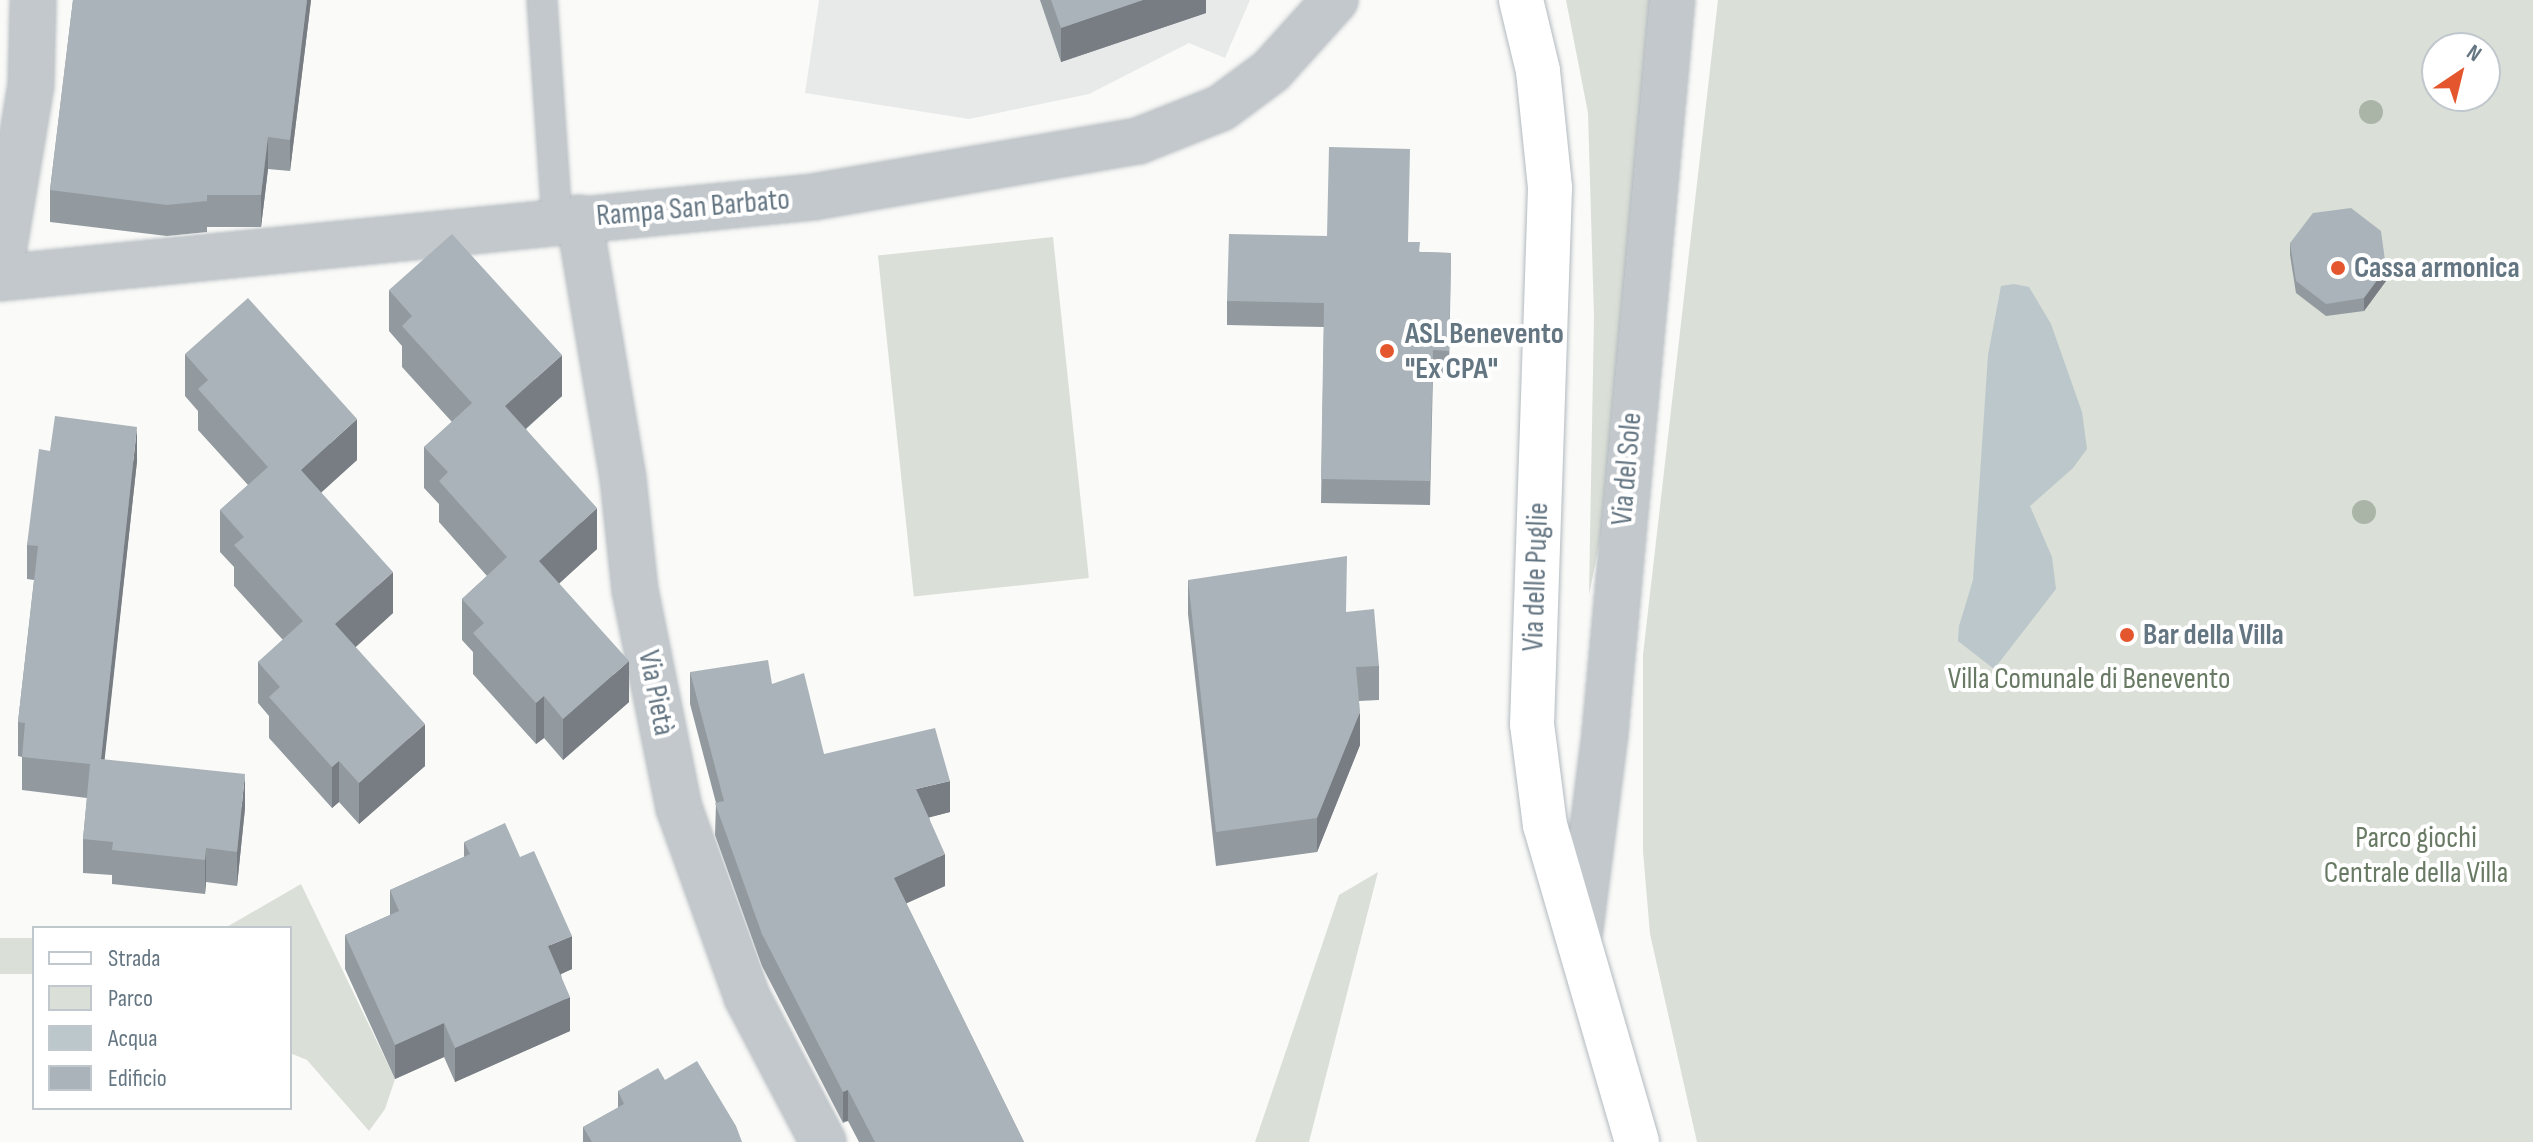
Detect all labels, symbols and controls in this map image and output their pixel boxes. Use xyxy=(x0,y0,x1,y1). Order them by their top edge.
north arrow xyxy=(2421,32,2501,112)
text: N xyxy=(2461,39,2486,68)
street label: Rampa San Barbato xyxy=(595,182,791,234)
place label: Cassa armonica xyxy=(2354,250,2520,286)
marker: Cassa armonica xyxy=(2329,259,2347,277)
place label: ASL Benevento "Ex CPA" xyxy=(1405,316,1564,386)
marker: ASL Benevento "Ex CPA" xyxy=(1376,340,1398,362)
street label: Via del Sole xyxy=(1604,411,1650,527)
street label: Via delle Puglie xyxy=(1515,502,1557,652)
place label: Bar della Villa xyxy=(2143,617,2284,653)
marker: Bar della Villa xyxy=(2118,626,2136,644)
street label: Via Pietà xyxy=(630,647,682,739)
park label: Villa Comunale di Benevento xyxy=(1948,661,2230,697)
park label: Parco giochi Centrale della Villa xyxy=(2324,820,2508,890)
legend xyxy=(32,926,292,1110)
text: Strada xyxy=(108,944,161,973)
text: Parco xyxy=(108,984,153,1013)
text: Acqua xyxy=(108,1024,157,1053)
text: Edificio xyxy=(108,1064,167,1093)

